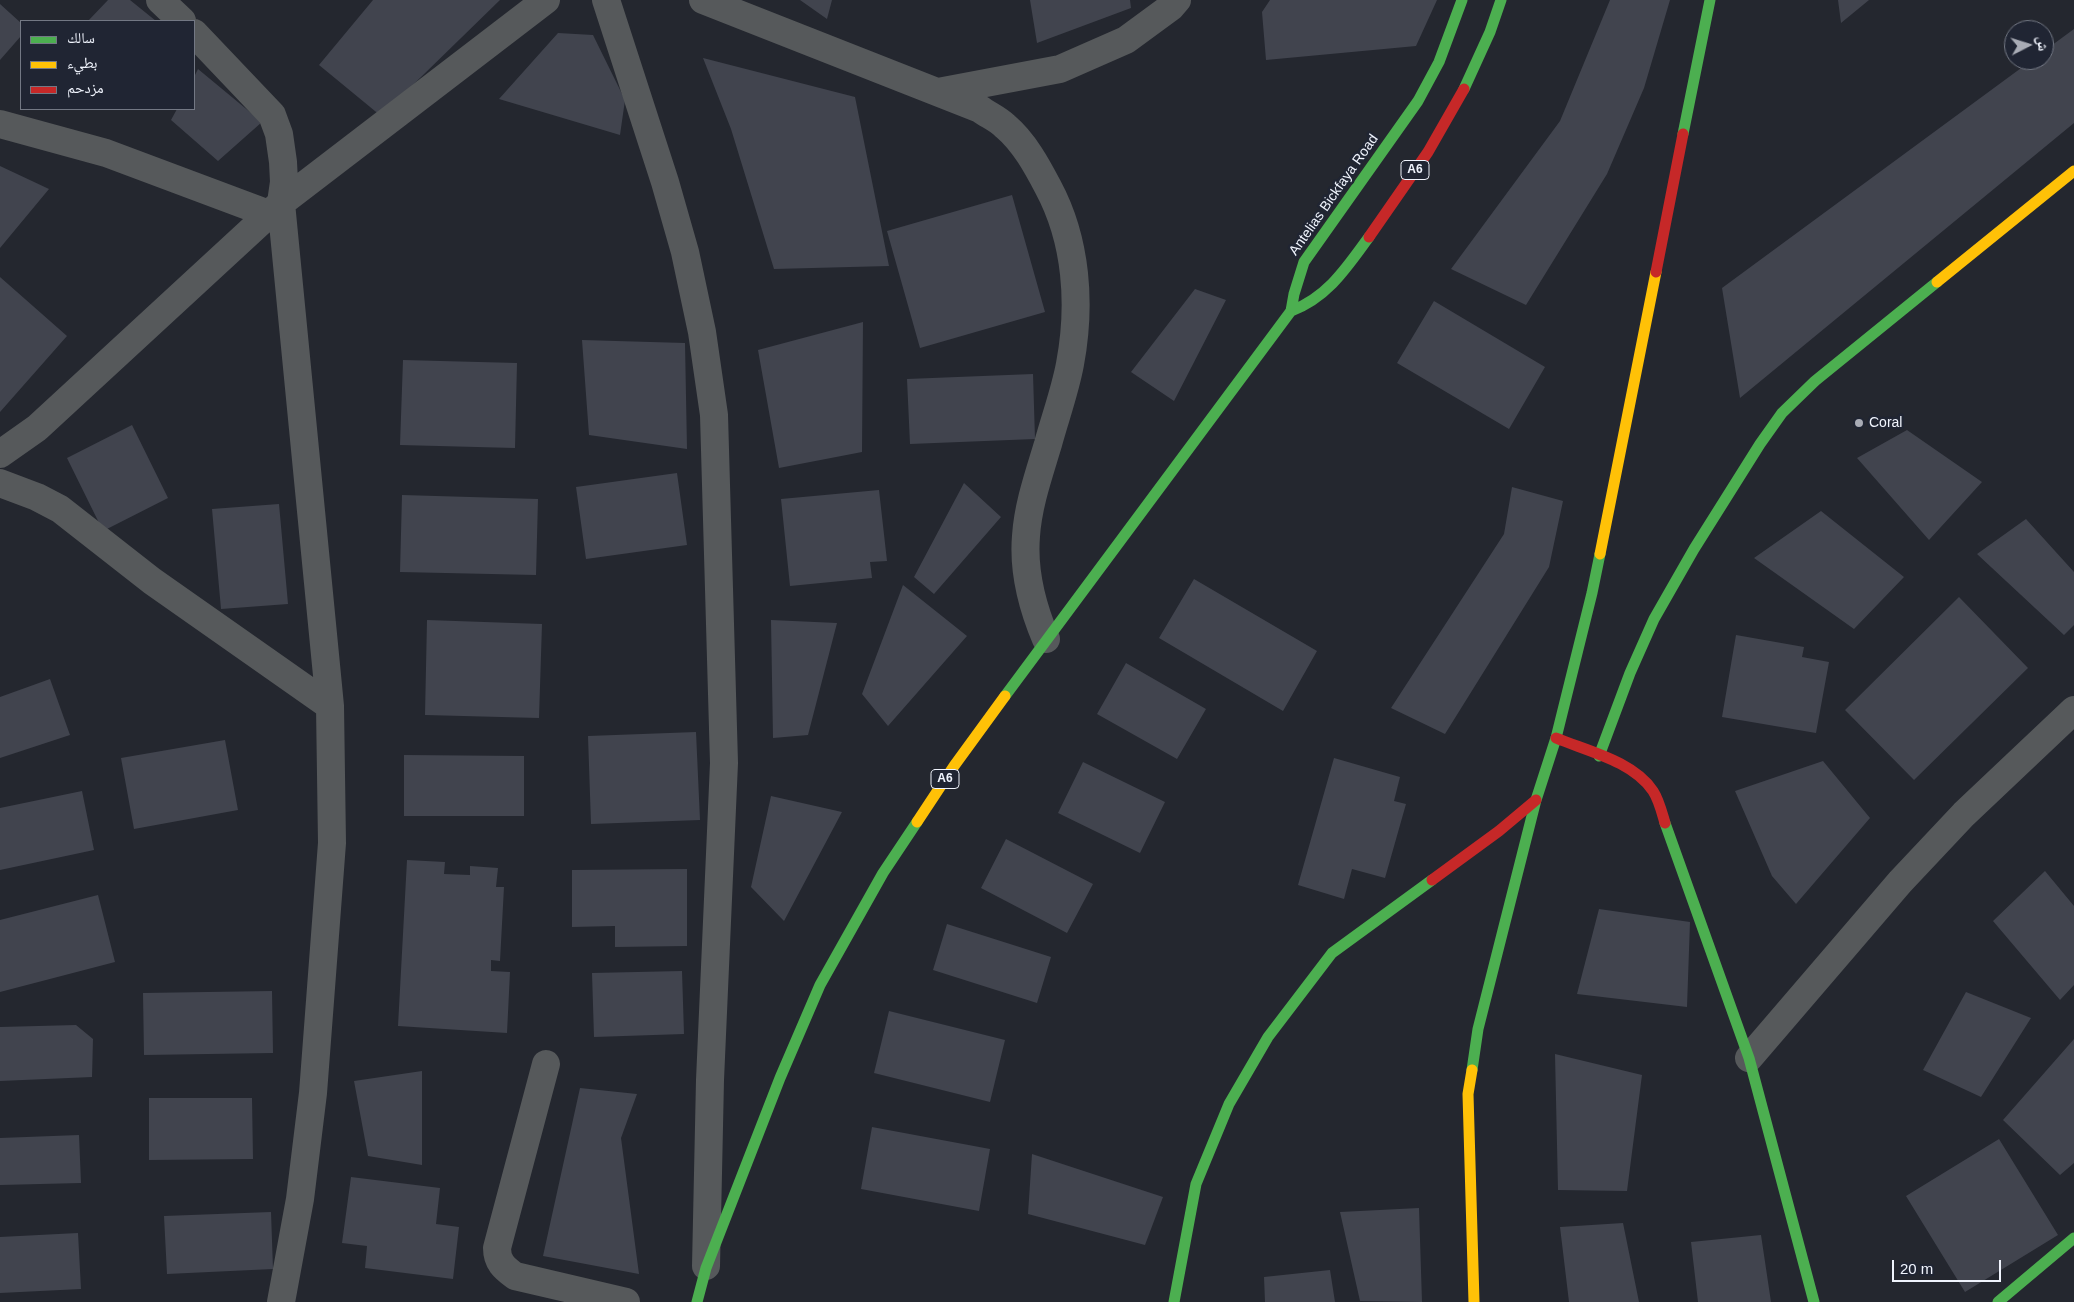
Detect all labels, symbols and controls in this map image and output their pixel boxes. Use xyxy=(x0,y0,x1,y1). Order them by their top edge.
legend xyxy=(20,20,195,110)
north arrow xyxy=(2004,20,2054,70)
text: سالك xyxy=(67,29,95,46)
text: ش xyxy=(2034,36,2052,52)
text: بطيء xyxy=(67,54,97,71)
text: مزدحم xyxy=(67,79,104,96)
street label: Antelias Bickfaya Road xyxy=(1286,131,1382,259)
road number: A6 xyxy=(1401,160,1429,180)
place label: Coral xyxy=(1869,415,1902,431)
marker: Coral xyxy=(1853,417,1865,429)
road number: A6 xyxy=(931,770,959,789)
scale bar xyxy=(1894,1250,2003,1282)
text: 20 m xyxy=(1900,1260,1933,1277)

